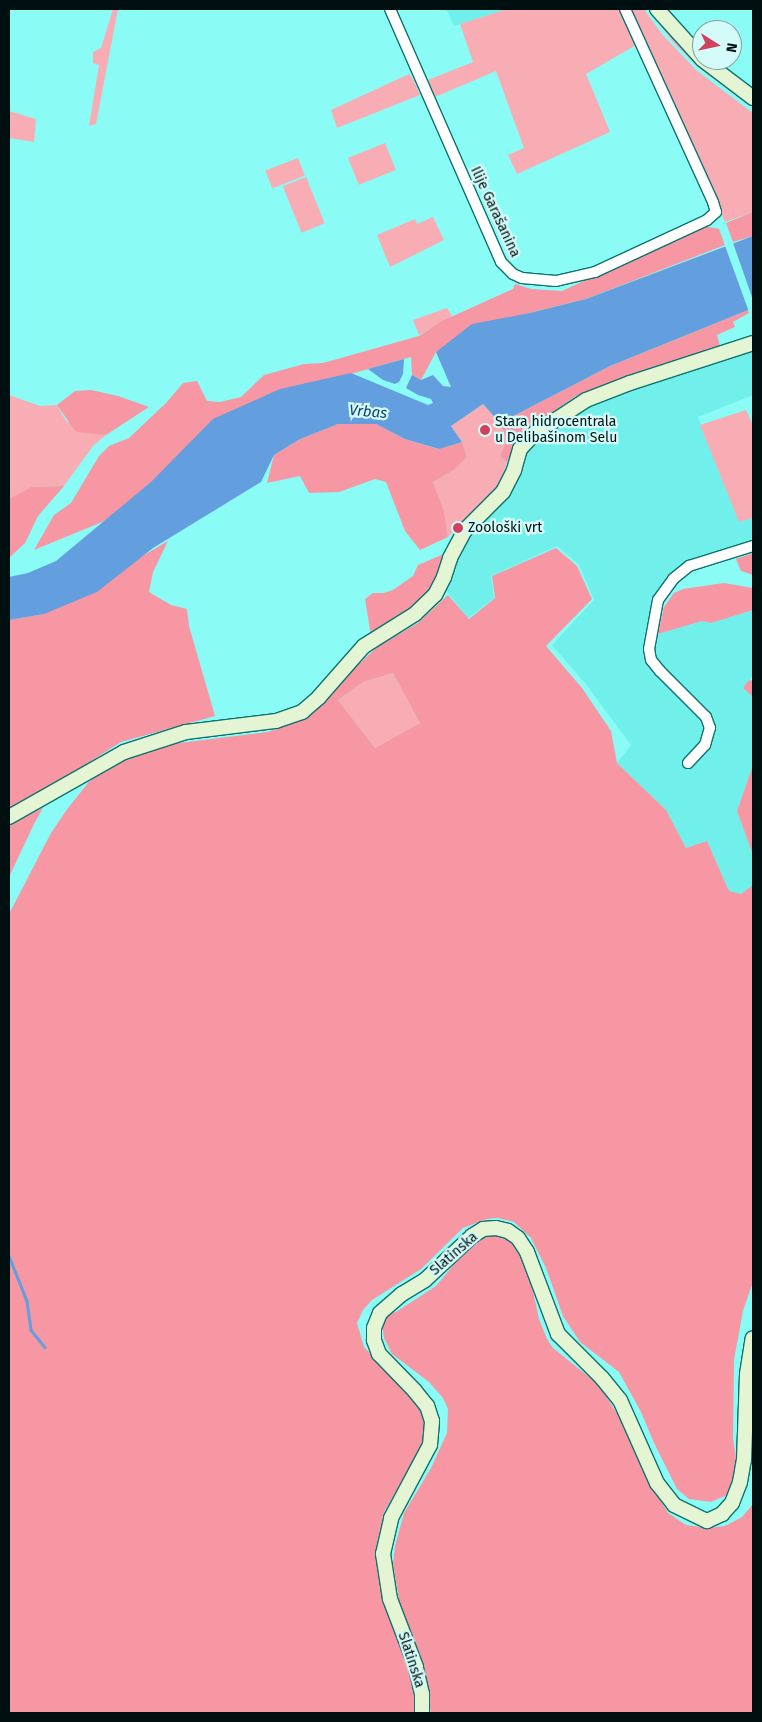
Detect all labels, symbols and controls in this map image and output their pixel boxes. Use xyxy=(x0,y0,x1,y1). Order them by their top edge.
north arrow xyxy=(692,20,742,70)
text: N xyxy=(722,41,740,54)
street label: Ilije Garašanina xyxy=(467,164,523,260)
water label: Vrbas xyxy=(348,401,388,423)
place label: Stara hidrocentrala u Delibašinom Selu xyxy=(495,414,617,447)
marker: Stara hidrocentrala u Delibašinom Selu xyxy=(479,424,491,436)
place label: Zoološki vrt xyxy=(468,520,542,536)
marker: Zoološki vrt xyxy=(452,522,464,534)
street label: Slatinska xyxy=(427,1229,481,1279)
street label: Slatinska xyxy=(394,1630,428,1690)

